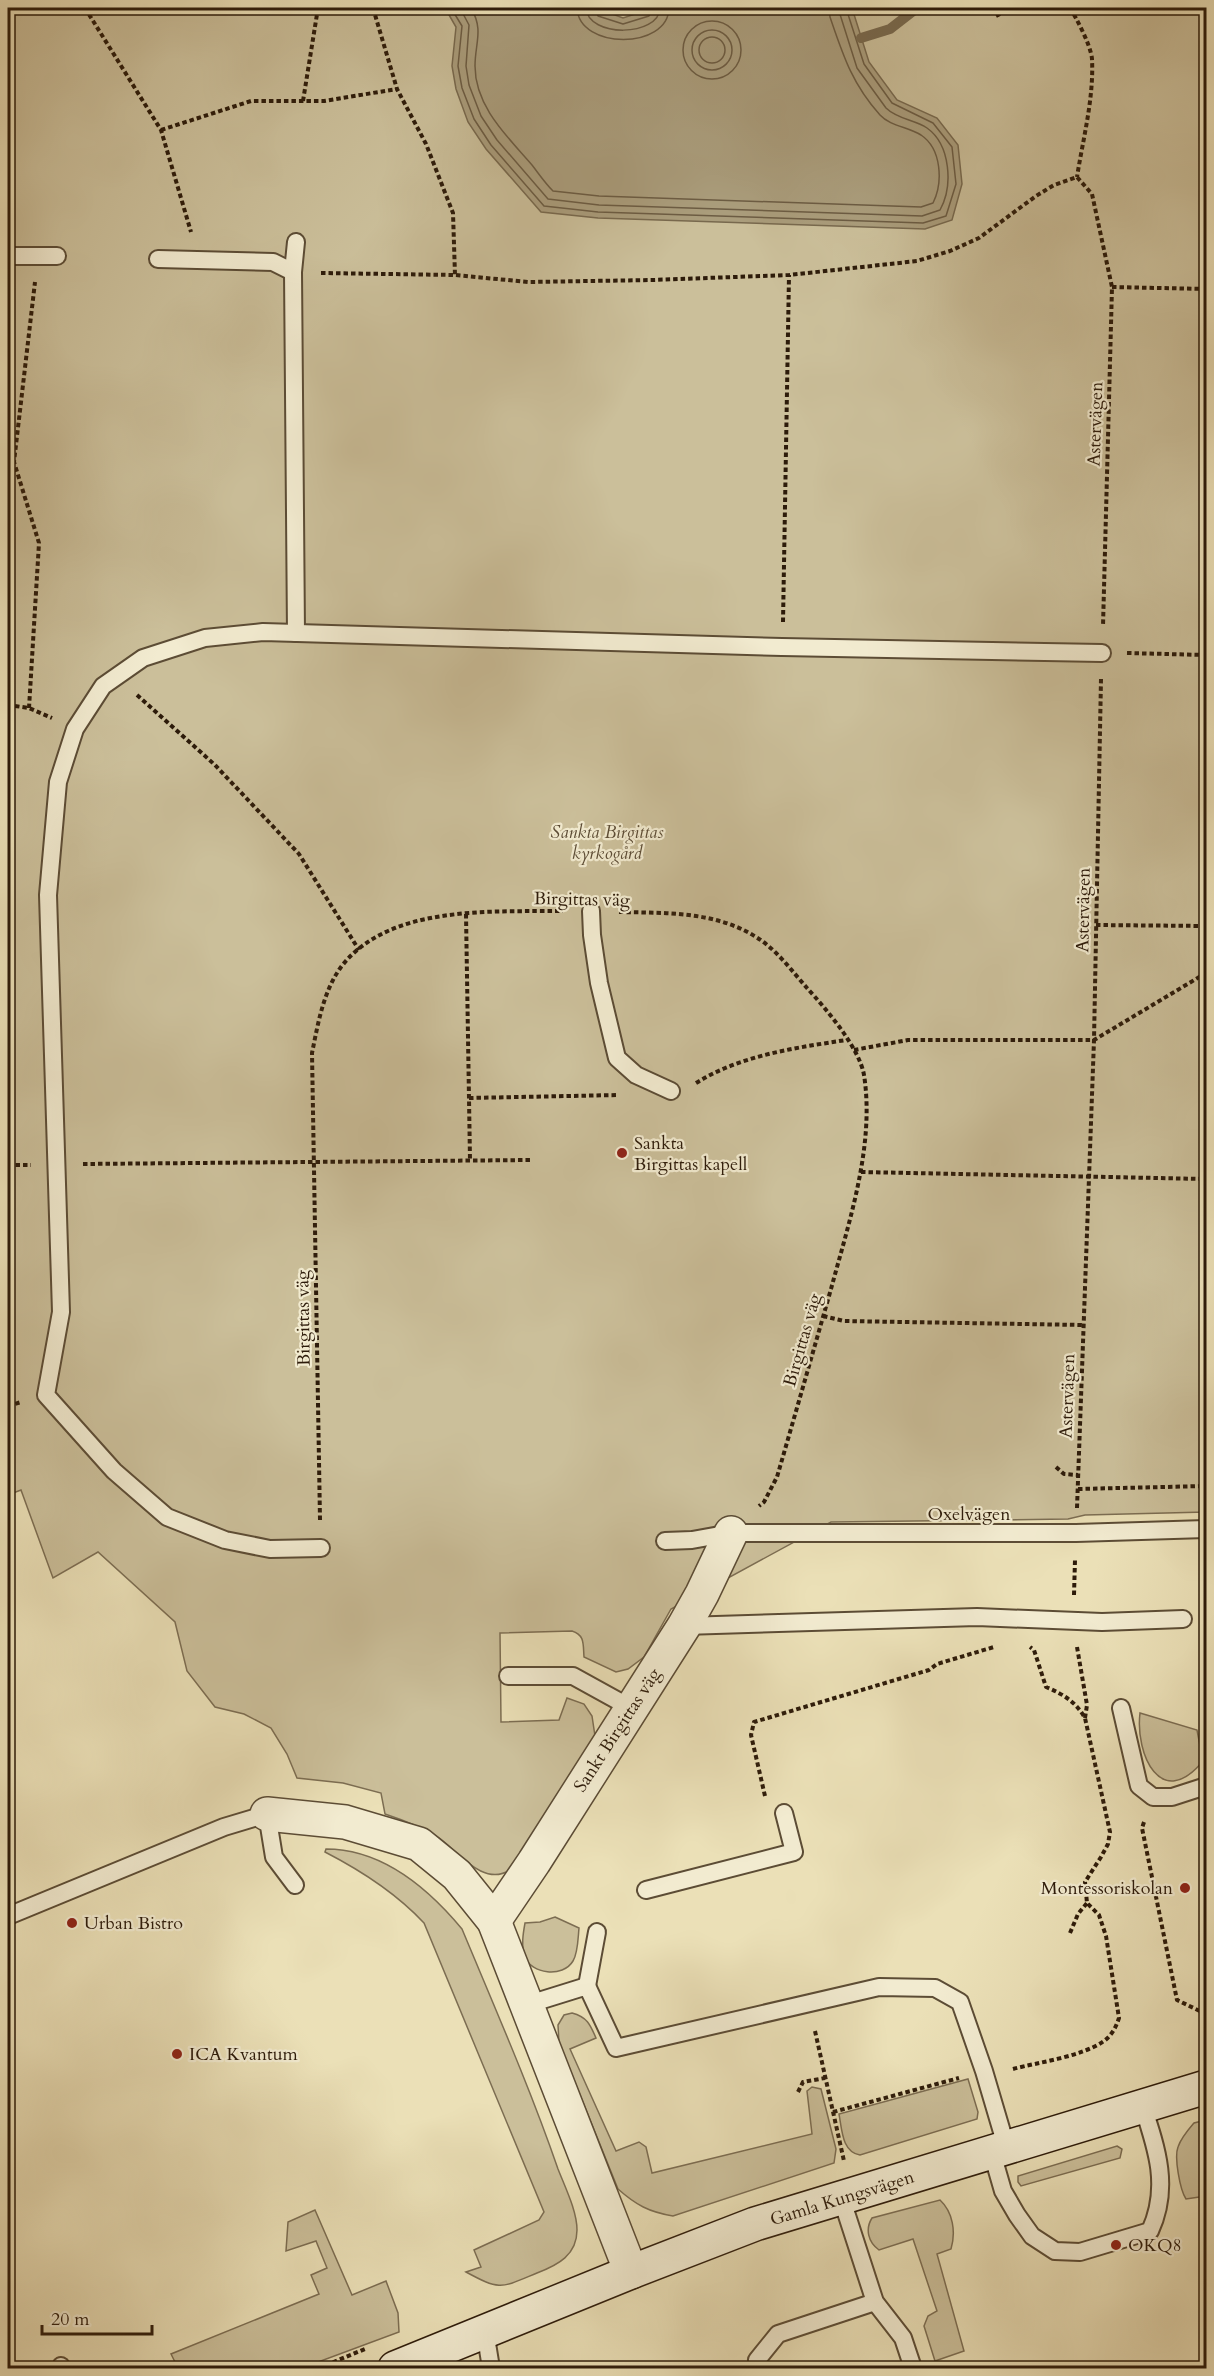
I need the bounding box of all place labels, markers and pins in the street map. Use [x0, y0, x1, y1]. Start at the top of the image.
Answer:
place label: Sankta Birgittas kapell [634, 1131, 748, 1177]
marker: Sankta Birgittas kapell [615, 1146, 629, 1160]
place label: Montessoriskolan [1041, 1876, 1174, 1901]
marker: Montessoriskolan [1178, 1881, 1192, 1895]
place label: Urban Bistro [84, 1911, 183, 1936]
marker: Urban Bistro [65, 1916, 79, 1930]
place label: ICA Kvantum [189, 2042, 299, 2067]
marker: ICA Kvantum [170, 2047, 184, 2061]
place label: OKQ8 [1128, 2233, 1182, 2258]
marker: OKQ8 [1109, 2238, 1123, 2252]

